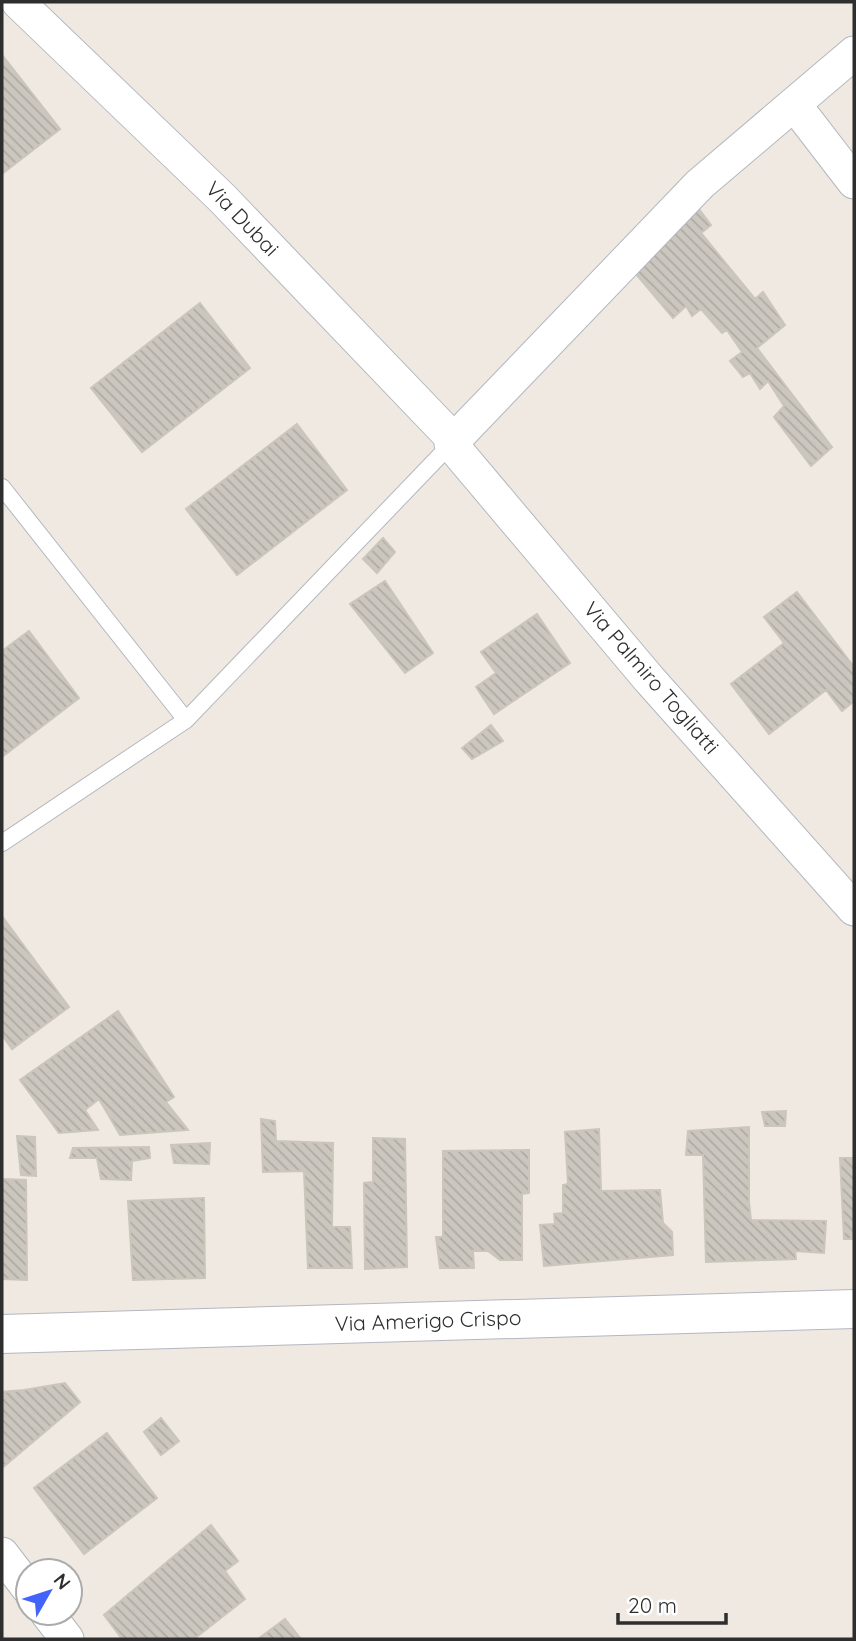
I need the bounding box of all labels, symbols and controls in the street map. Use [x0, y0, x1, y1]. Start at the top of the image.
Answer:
street label: Via Dubai [201, 175, 285, 261]
street label: Via Palmiro Togliatti [579, 596, 725, 759]
street label: Via Amerigo Crispo [334, 1304, 522, 1336]
north arrow [14, 1557, 84, 1627]
text: N [48, 1568, 76, 1594]
scale bar [618, 1582, 726, 1626]
text: 20 m [628, 1592, 677, 1618]

